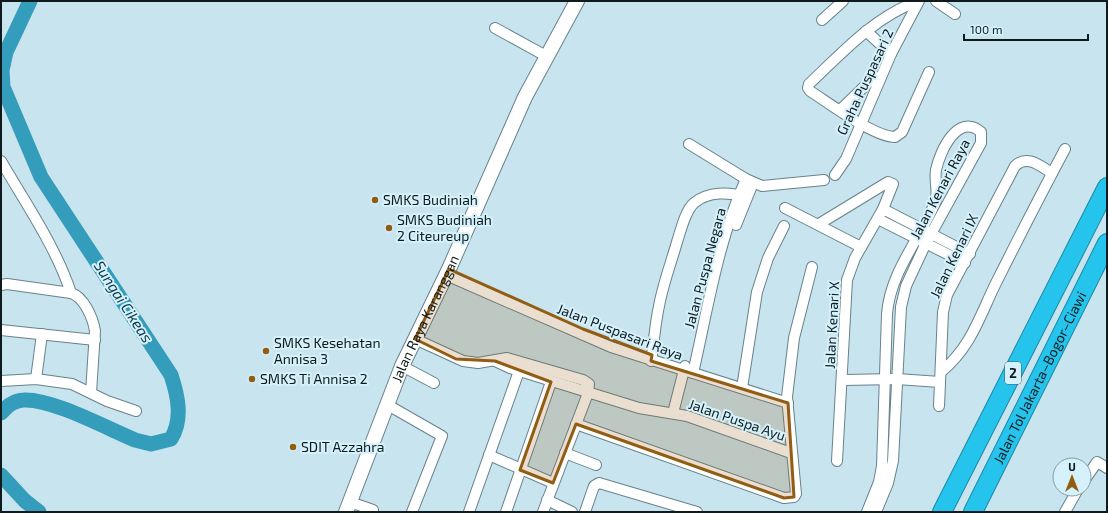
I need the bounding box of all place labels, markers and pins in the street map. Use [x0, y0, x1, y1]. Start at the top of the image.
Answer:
place label: SMKS Budiniah [383, 191, 478, 208]
marker: SMKS Budiniah [370, 195, 380, 205]
place label: SMKS Budiniah 2 Citeureup [397, 211, 492, 244]
marker: SMKS Budiniah 2 Citeureup [384, 223, 394, 233]
place label: SMKS Kesehatan Annisa 3 [274, 334, 381, 367]
marker: SMKS Kesehatan Annisa 3 [261, 346, 271, 356]
place label: SMKS Ti Annisa 2 [260, 370, 368, 387]
marker: SMKS Ti Annisa 2 [247, 374, 257, 384]
place label: SDIT Azzahra [301, 438, 385, 455]
marker: SDIT Azzahra [288, 442, 298, 452]

